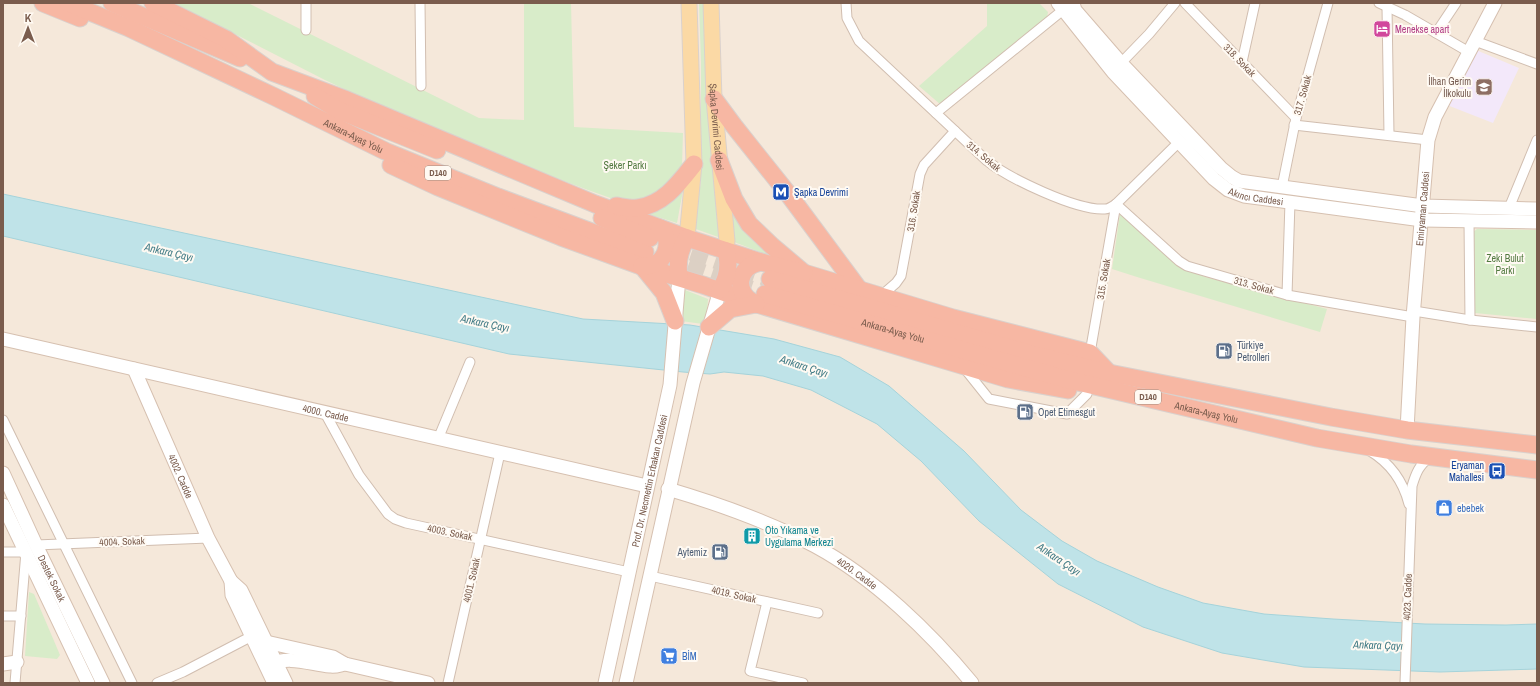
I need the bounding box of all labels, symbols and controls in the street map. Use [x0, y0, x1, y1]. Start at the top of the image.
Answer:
north arrow [8, 8, 48, 48]
text: K [25, 11, 32, 25]
hotel icon: Menekse apart [1372, 19, 1392, 39]
place label: Menekse apart [1395, 23, 1450, 36]
street label: 318. Sokak [1221, 41, 1259, 80]
street label: 317. Sokak [1291, 73, 1315, 117]
place label: İlhan Gerim İlkokulu [1428, 75, 1471, 100]
school or university icon: İlhan Gerim İlkokulu [1474, 77, 1494, 97]
street label: Şapka Devrimi Caddesi [707, 83, 726, 171]
street label: Ankara-Ayaş Yolu [321, 115, 385, 156]
street label: 314. Sokak [964, 138, 1004, 175]
park label: Şeker Parkı [604, 159, 646, 172]
road number: D140 [425, 166, 451, 180]
street label: Emiryaman Caddesi [1413, 171, 1432, 246]
metro station icon: Şapka Devrimi [771, 182, 791, 202]
street label: Akıncı Caddesi [1226, 184, 1284, 208]
place label: Şapka Devrimi [794, 186, 848, 199]
street label: 316. Sokak [904, 189, 923, 232]
water label: Ankara Çayı [142, 239, 195, 265]
park label: Zeki Bulut Parkı [1487, 252, 1524, 277]
street label: 315. Sokak [1094, 257, 1114, 300]
street label: 313. Sokak [1232, 274, 1276, 298]
water label: Ankara Çayı [458, 311, 511, 335]
street label: Ankara-Ayaş Yolu [859, 315, 926, 346]
place label: Türkiye Petrolleri [1237, 339, 1270, 364]
fuel station icon: Türkiye Petrolleri [1214, 341, 1234, 361]
water label: Ankara Çayı [777, 351, 830, 380]
road number: D140 [1135, 390, 1161, 404]
street label: Ankara-Ayaş Yolu [1172, 399, 1239, 426]
street label: 4000. Cadde [301, 402, 350, 425]
fuel station icon: Opet Etimesgut [1015, 402, 1035, 422]
place label: Opet Etimesgut [1038, 406, 1096, 419]
street label: Prof. Dr. Necmettin Erbakan Caddesi [629, 413, 670, 548]
street label: 4002. Cadde [165, 452, 196, 501]
place label: Eryaman Mahallesi [1449, 459, 1484, 484]
bus stop icon: Eryaman Mahallesi [1487, 461, 1507, 481]
shop icon: ebebek [1434, 498, 1454, 518]
place label: ebebek [1457, 502, 1485, 515]
street label: 4003. Sokak [426, 521, 474, 544]
place label: Oto Yıkama ve Uygulama Merkezi [765, 524, 833, 549]
building icon: Oto Yıkama ve Uygulama Merkezi [742, 526, 762, 546]
street label: 4004. Sokak [99, 534, 146, 549]
water label: Ankara Çayı [1034, 539, 1084, 579]
fuel station icon: Aytemiz [710, 542, 730, 562]
place label: Aytemiz [677, 546, 707, 559]
street label: Destek Sokak [35, 553, 69, 605]
street label: 4020. Cadde [834, 555, 880, 593]
street label: 4001. Sokak [460, 556, 483, 604]
street label: 4023. Cadde [1400, 573, 1415, 621]
street label: 4019. Sokak [710, 583, 758, 606]
water label: Ankara Çayı [1352, 637, 1404, 653]
supermarket icon: BİM [659, 646, 679, 666]
place label: BİM [682, 650, 697, 663]

